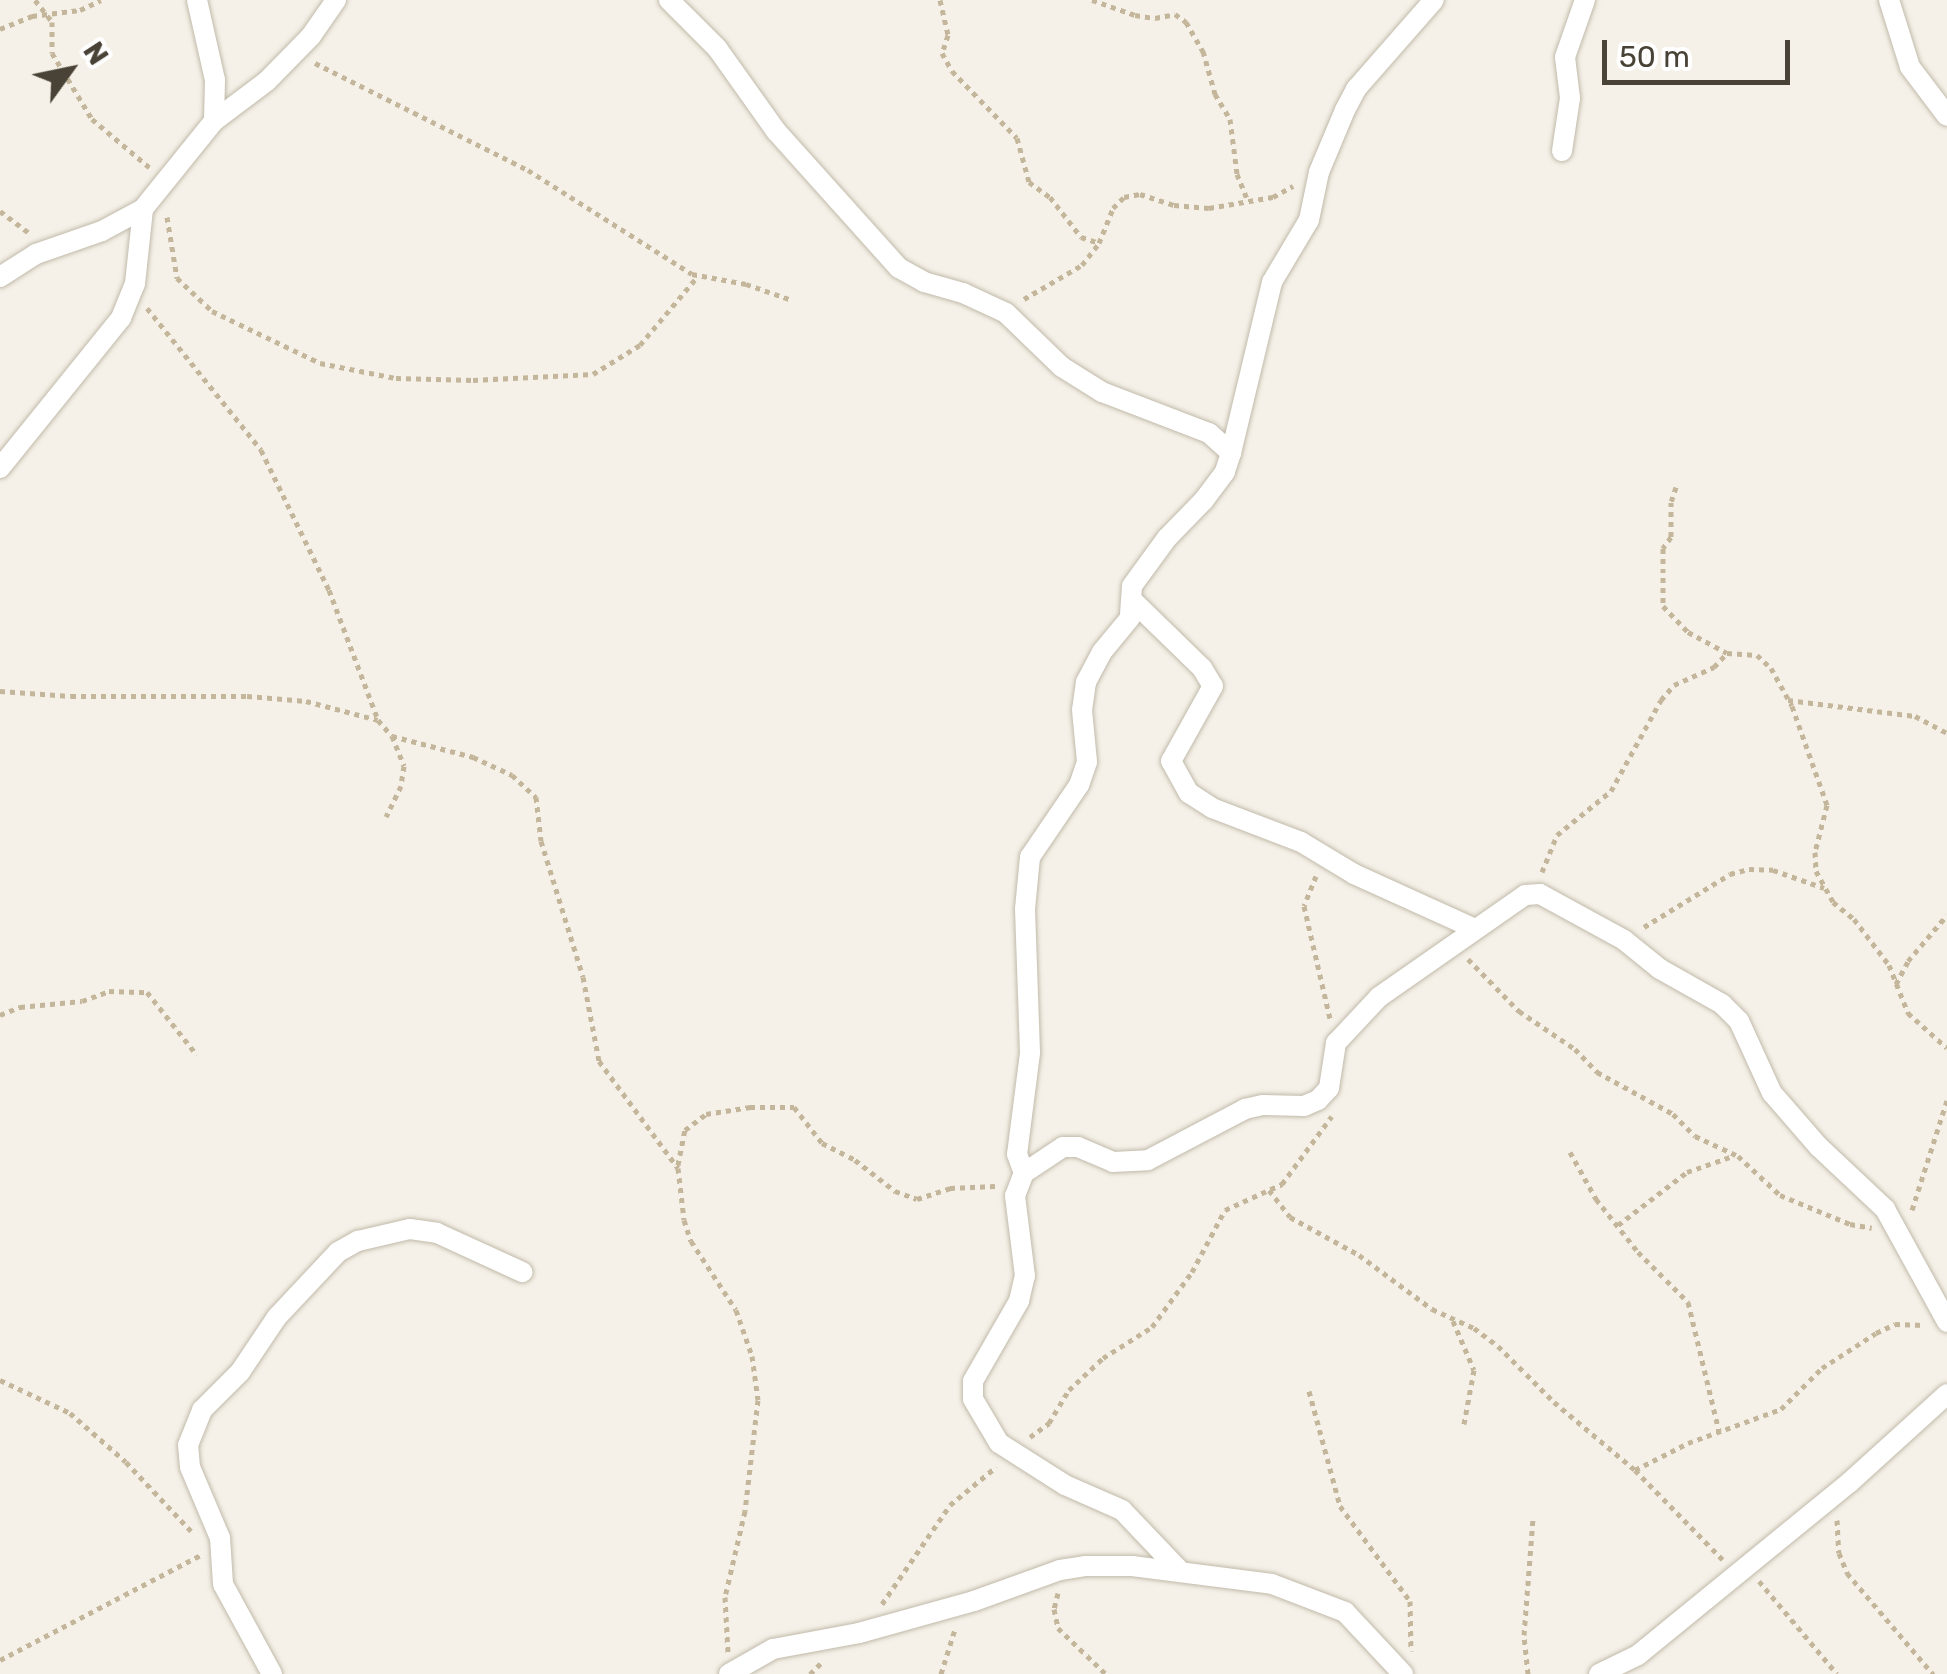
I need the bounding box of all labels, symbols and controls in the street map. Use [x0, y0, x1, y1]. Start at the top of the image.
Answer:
north arrow [20, 20, 120, 120]
scale bar [1607, 20, 1794, 82]
text: N [76, 36, 115, 71]
text: 50 m [1619, 39, 1690, 75]

